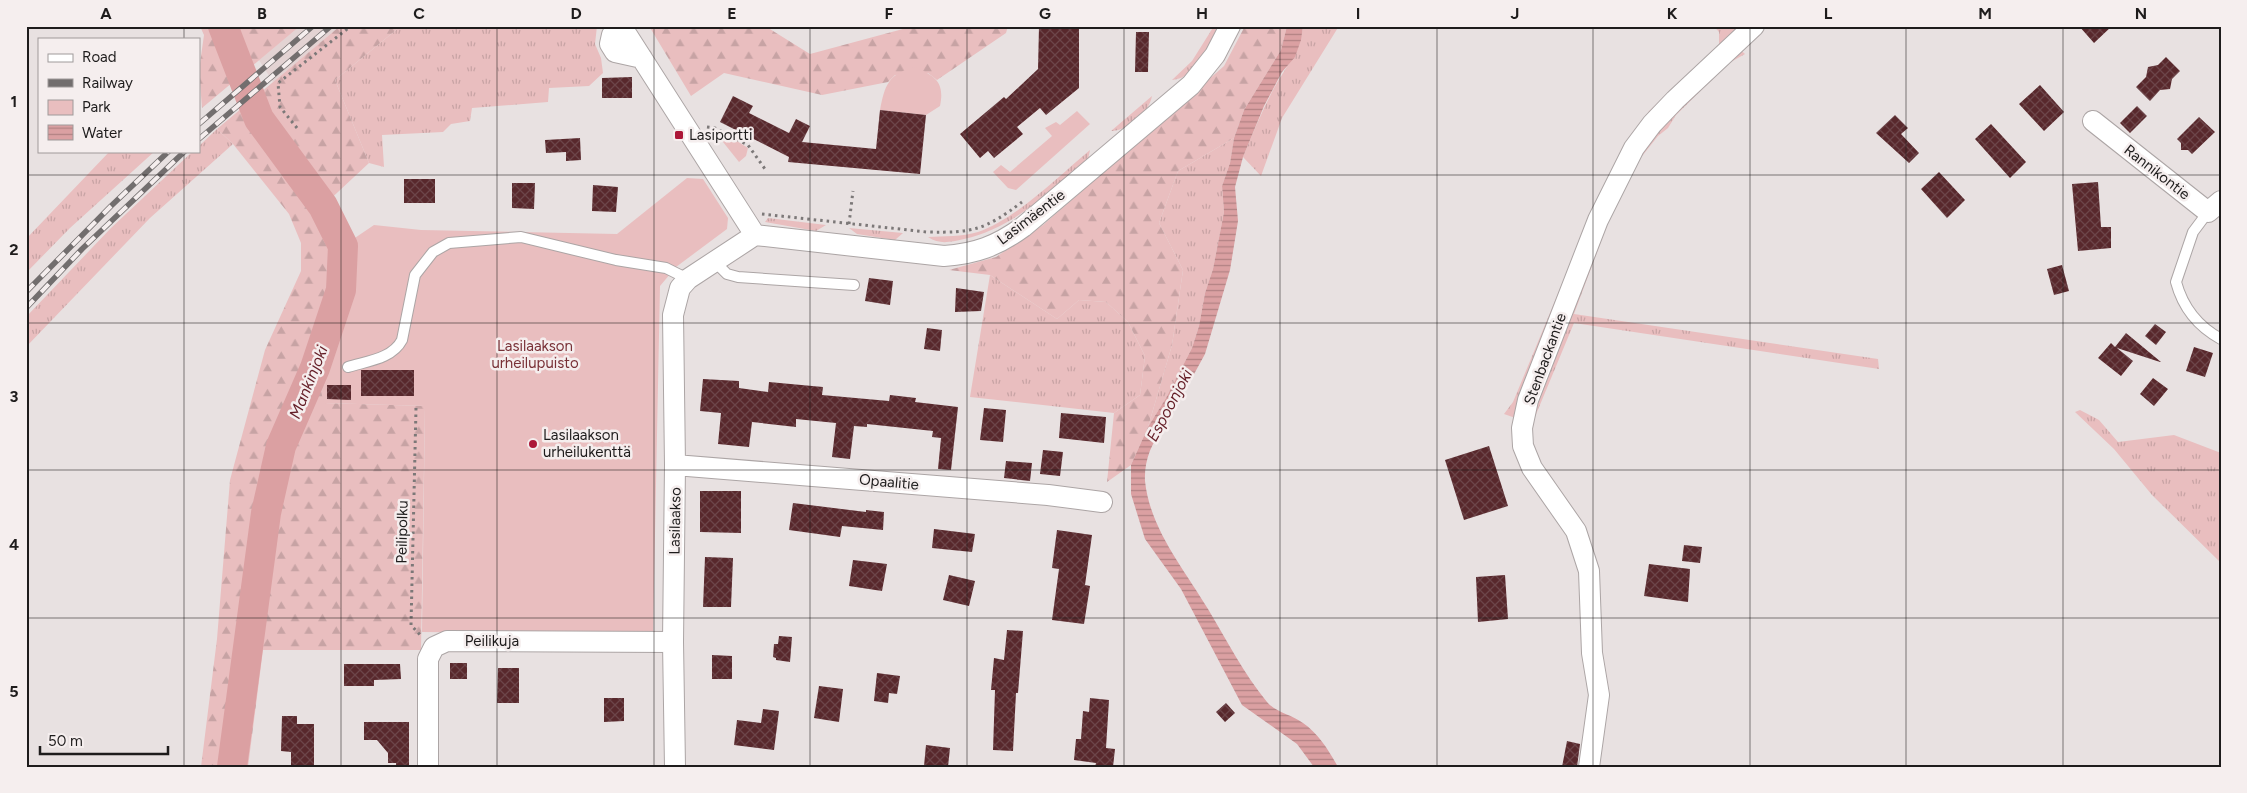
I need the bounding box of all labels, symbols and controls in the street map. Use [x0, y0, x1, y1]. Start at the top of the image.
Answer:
text: A [100, 4, 112, 23]
text: B [257, 4, 267, 23]
text: C [413, 4, 425, 23]
text: D [570, 4, 582, 23]
text: E [727, 4, 737, 23]
text: F [885, 4, 894, 23]
text: G [1039, 4, 1051, 23]
text: H [1196, 4, 1208, 23]
text: I [1356, 4, 1360, 23]
text: J [1511, 4, 1519, 23]
text: K [1667, 4, 1678, 23]
text: L [1824, 4, 1833, 23]
text: M [1978, 4, 1992, 23]
text: N [2135, 4, 2147, 23]
legend [38, 38, 200, 152]
text: Road [82, 48, 117, 66]
text: Railway [82, 74, 133, 92]
text: 1 [11, 92, 17, 111]
text: Park [82, 98, 111, 116]
text: Water [82, 124, 122, 142]
place label: Lasiportti [689, 126, 752, 144]
marker: Lasiportti [673, 129, 685, 141]
street label: Rannikontie [2120, 141, 2194, 203]
street label: Lasimäentie [994, 186, 1068, 248]
text: 2 [9, 240, 19, 259]
street label: Stenbackantie [1520, 311, 1570, 407]
park label: Lasilaakson urheilupuisto [491, 337, 579, 372]
water label: Mankinjoki [285, 343, 332, 422]
water label: Espoonjoki [1143, 366, 1196, 445]
text: 3 [10, 387, 19, 406]
place label: Lasilaakson urheilukenttä [543, 426, 631, 461]
marker: Lasilaakson urheilukenttä [527, 438, 539, 450]
street label: Opaalitie [858, 470, 920, 494]
street label: Lasilaakso [665, 487, 685, 555]
street label: Peilipolku [392, 500, 412, 564]
text: 4 [9, 535, 19, 554]
street label: Peilikuja [465, 632, 519, 650]
text: 5 [9, 682, 19, 701]
scale bar [40, 723, 168, 755]
text: 50 m [48, 732, 83, 750]

